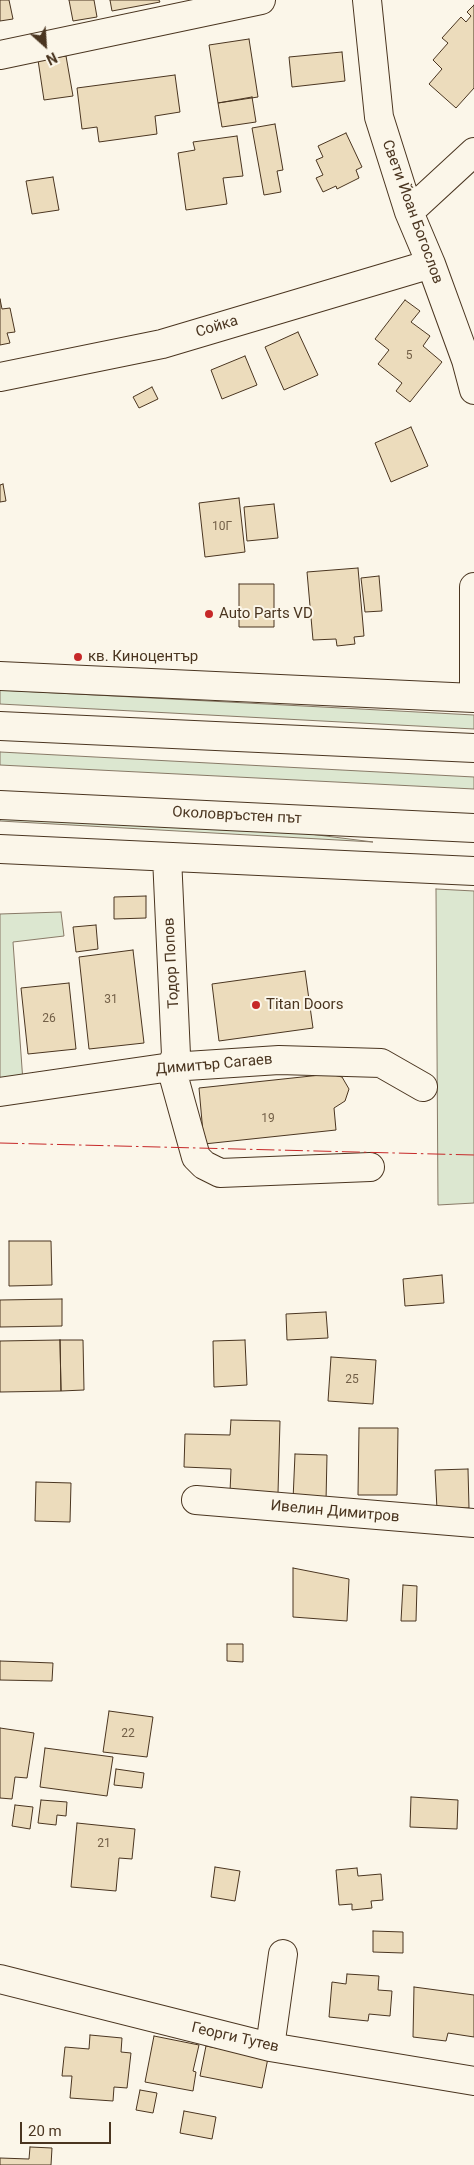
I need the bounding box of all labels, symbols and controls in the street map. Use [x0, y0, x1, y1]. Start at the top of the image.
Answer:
north arrow [20, 20, 70, 70]
text: N [44, 49, 60, 68]
street label: Свети Йоан Богослов [378, 138, 446, 286]
street label: Сойка [194, 312, 240, 342]
house number: 5 [406, 349, 412, 363]
house number: 10Г [212, 520, 232, 534]
place label: Auto Parts VD [219, 605, 313, 623]
marker: Auto Parts VD [203, 608, 215, 620]
place label: кв. Киноцентър [88, 648, 198, 666]
marker: кв. Киноцентър [72, 651, 84, 663]
street label: Околовръстен път [172, 804, 302, 828]
street label: Тодор Попов [161, 917, 183, 1009]
house number: 31 [104, 993, 118, 1007]
place label: Titan Doors [266, 996, 343, 1014]
marker: Titan Doors [250, 999, 262, 1011]
house number: 26 [42, 1012, 56, 1026]
street label: Димитър Сагаев [155, 1051, 273, 1079]
house number: 19 [261, 1112, 275, 1126]
house number: 25 [345, 1373, 359, 1387]
street label: Ивелин Димитров [270, 1497, 400, 1527]
house number: 22 [121, 1727, 135, 1741]
house number: 21 [97, 1837, 111, 1851]
street label: Георги Тутев [189, 2019, 281, 2057]
scale bar [22, 2112, 114, 2144]
text: 20 m [28, 2122, 62, 2140]

